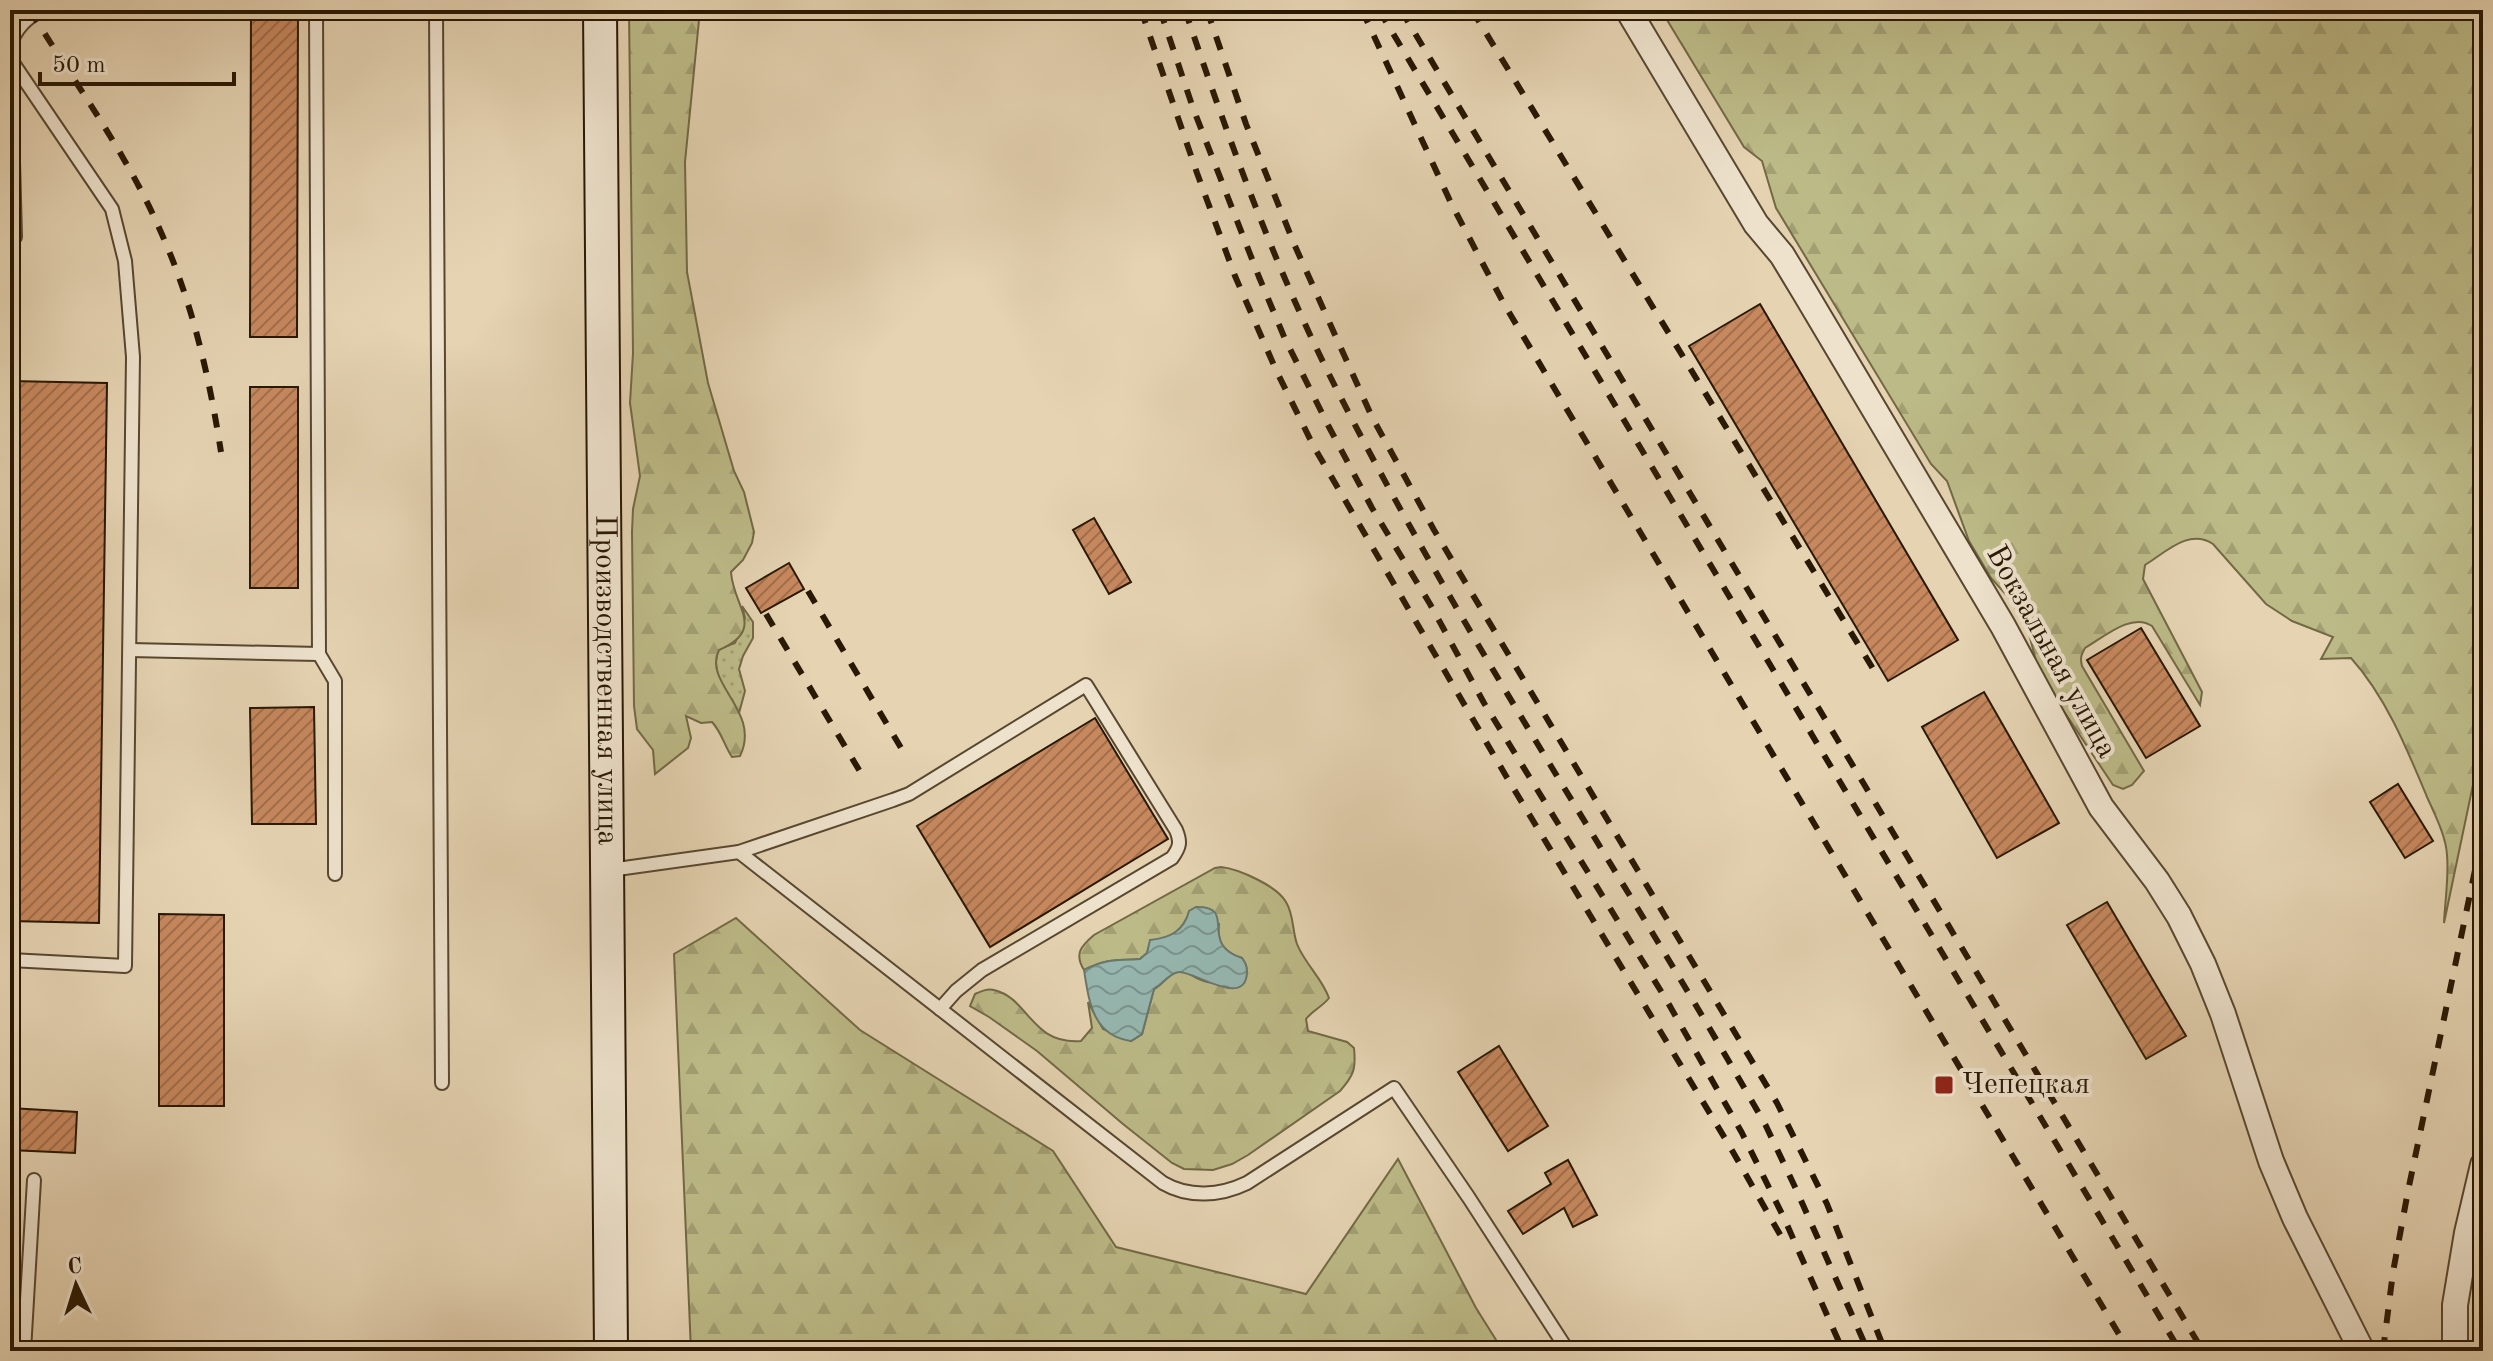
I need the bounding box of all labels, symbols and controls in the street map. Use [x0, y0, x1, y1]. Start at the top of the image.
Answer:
scale bar [40, 36, 234, 86]
text: 50 m [52, 54, 106, 78]
street label: Производственная улица [589, 515, 622, 845]
street label: Вокзальная улица [1980, 541, 2122, 764]
place label: Чепецкая [1962, 1070, 2090, 1100]
marker: Чепецкая [1933, 1074, 1955, 1096]
north arrow [36, 1245, 116, 1325]
text: С [67, 1256, 83, 1279]

